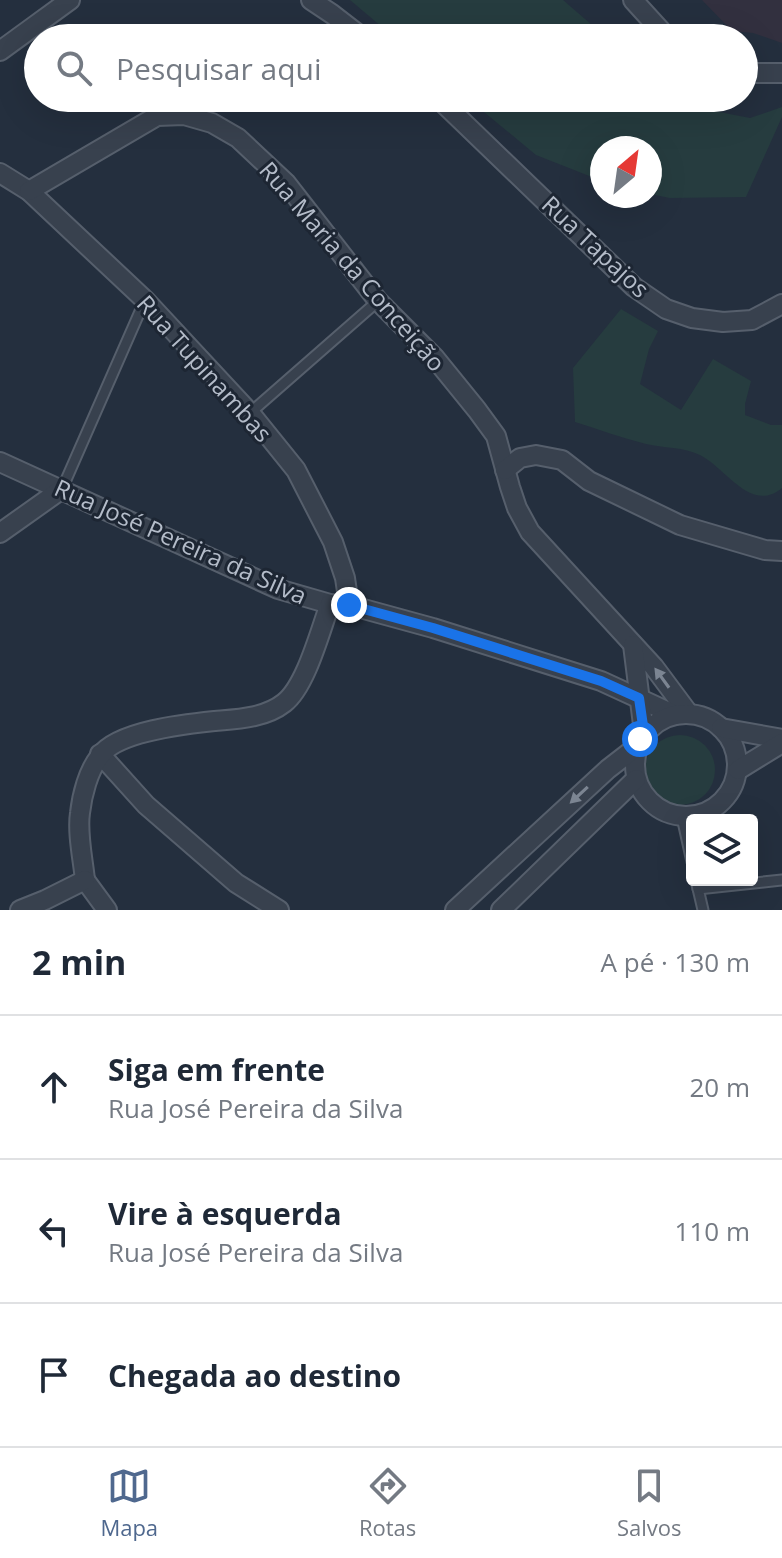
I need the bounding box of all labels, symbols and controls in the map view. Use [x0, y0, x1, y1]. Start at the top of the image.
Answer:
search box [24, 24, 758, 112]
icon: search [52, 46, 96, 90]
text: Pesquisar aqui [116, 48, 322, 89]
north arrow [590, 136, 662, 208]
street label: Rua Maria da Conceição [253, 154, 453, 378]
street label: Rua Tapajos [535, 188, 657, 304]
street label: Rua Tupinambas [130, 287, 280, 449]
street label: Rua José Pereira da Silva [50, 470, 312, 612]
route end [331, 587, 367, 623]
one-way arrow [655, 668, 671, 689]
route start [622, 721, 658, 757]
one-way arrow [570, 786, 589, 804]
map controls [686, 814, 758, 886]
button: layers [686, 814, 758, 886]
text: 2 min [32, 939, 126, 985]
text: A pé · 130 m [601, 944, 750, 980]
text: Siga em frente [108, 1049, 325, 1090]
icon: ahead [32, 1065, 76, 1109]
text: 20 m [689, 1069, 750, 1105]
text: Rua José Pereira da Silva [108, 1090, 403, 1126]
text: Vire à esquerda [108, 1193, 342, 1234]
icon: left [32, 1209, 76, 1253]
text: 110 m [675, 1213, 750, 1249]
text: Rua José Pereira da Silva [108, 1234, 403, 1270]
icon: arrive [32, 1353, 76, 1397]
text: Chegada ao destino [108, 1355, 401, 1396]
tab: Mapa [100, 1464, 158, 1542]
tab: Rotas [359, 1464, 416, 1542]
tab: Salvos [617, 1464, 682, 1542]

